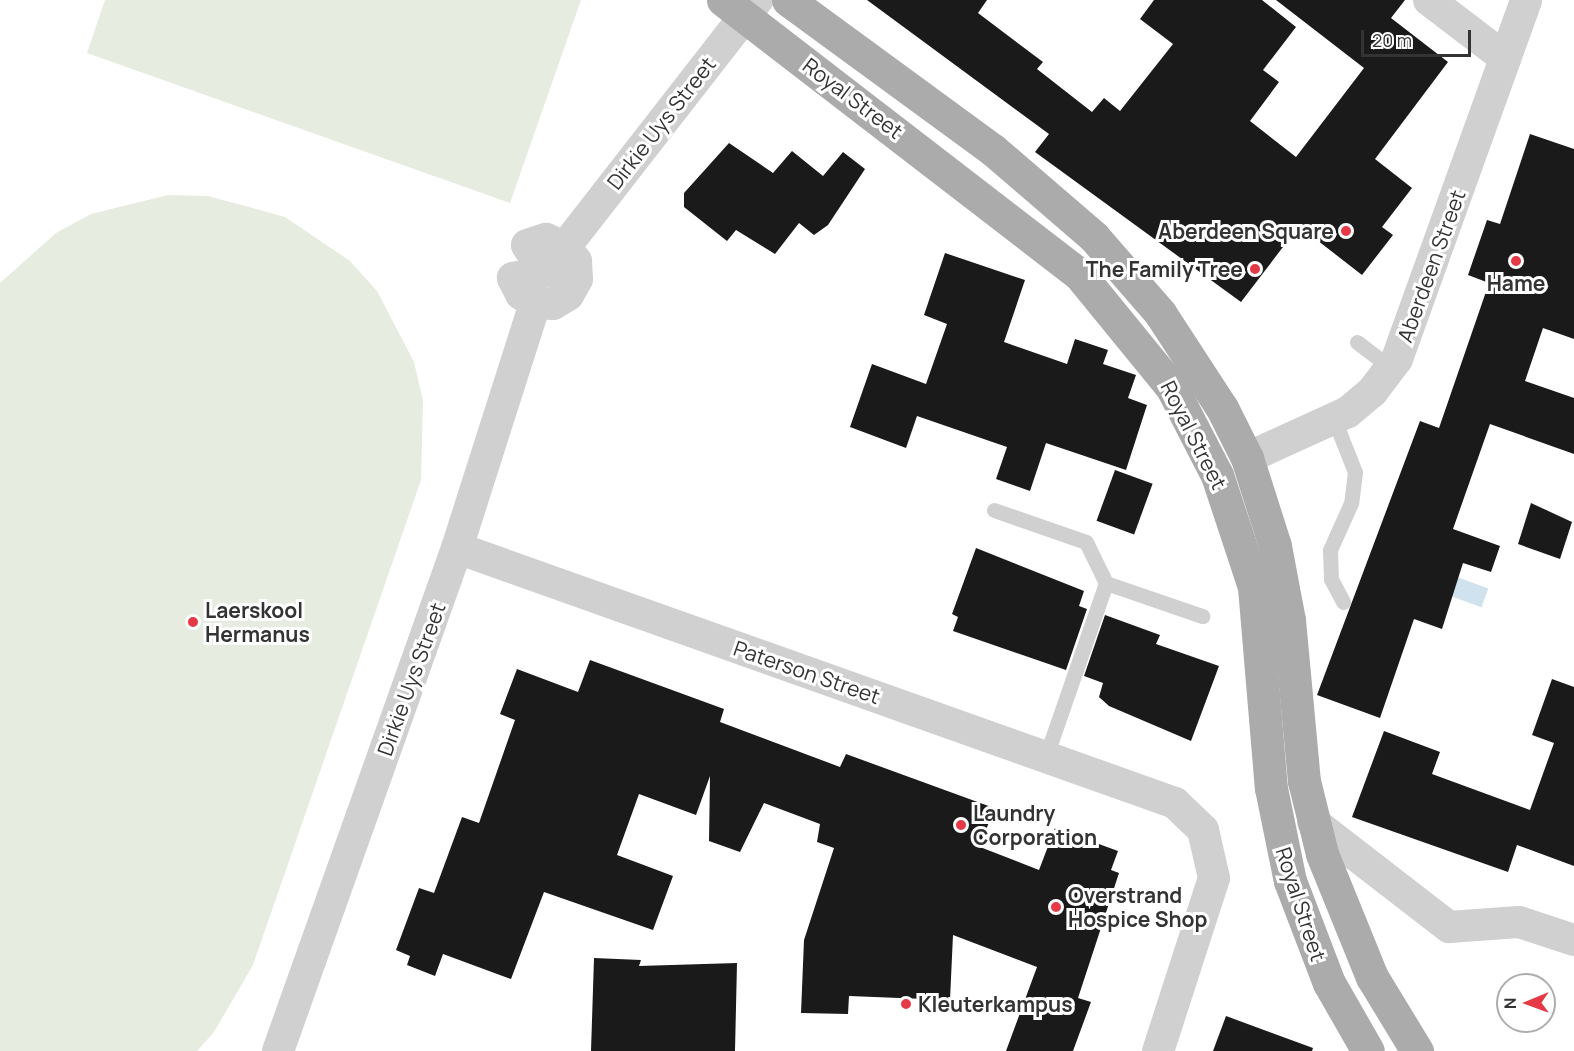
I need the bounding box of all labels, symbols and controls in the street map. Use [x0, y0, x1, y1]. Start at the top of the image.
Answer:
scale bar [1364, 18, 1474, 56]
text: 20 m [1372, 28, 1412, 52]
street label: Dirkie Uys Street [601, 52, 721, 194]
street label: Royal Street [798, 52, 908, 144]
street label: Aberdeen Street [1392, 186, 1470, 346]
place label: Aberdeen Square [1158, 218, 1334, 244]
marker: Aberdeen Square [1339, 224, 1353, 238]
marker: Hame [1509, 254, 1523, 268]
place label: The Family Tree [1086, 256, 1243, 282]
marker: The Family Tree [1248, 262, 1262, 276]
place label: Hame [1487, 270, 1545, 296]
street label: Royal Street [1156, 377, 1232, 493]
place label: Laerskool Hermanus [205, 597, 310, 647]
street label: Dirkie Uys Street [372, 599, 450, 759]
marker: Laerskool Hermanus [186, 615, 200, 629]
street label: Paterson Street [731, 635, 883, 709]
place label: Laundry Corporation [973, 800, 1097, 850]
marker: Laundry Corporation [954, 818, 968, 832]
street label: Royal Street [1271, 844, 1331, 964]
place label: Overstrand Hospice Shop [1068, 882, 1208, 932]
marker: Overstrand Hospice Shop [1049, 900, 1063, 914]
north arrow [1496, 973, 1556, 1033]
place label: Kleuterkampus [918, 991, 1073, 1017]
marker: Kleuterkampus [899, 997, 913, 1011]
text: N [1499, 997, 1521, 1009]

